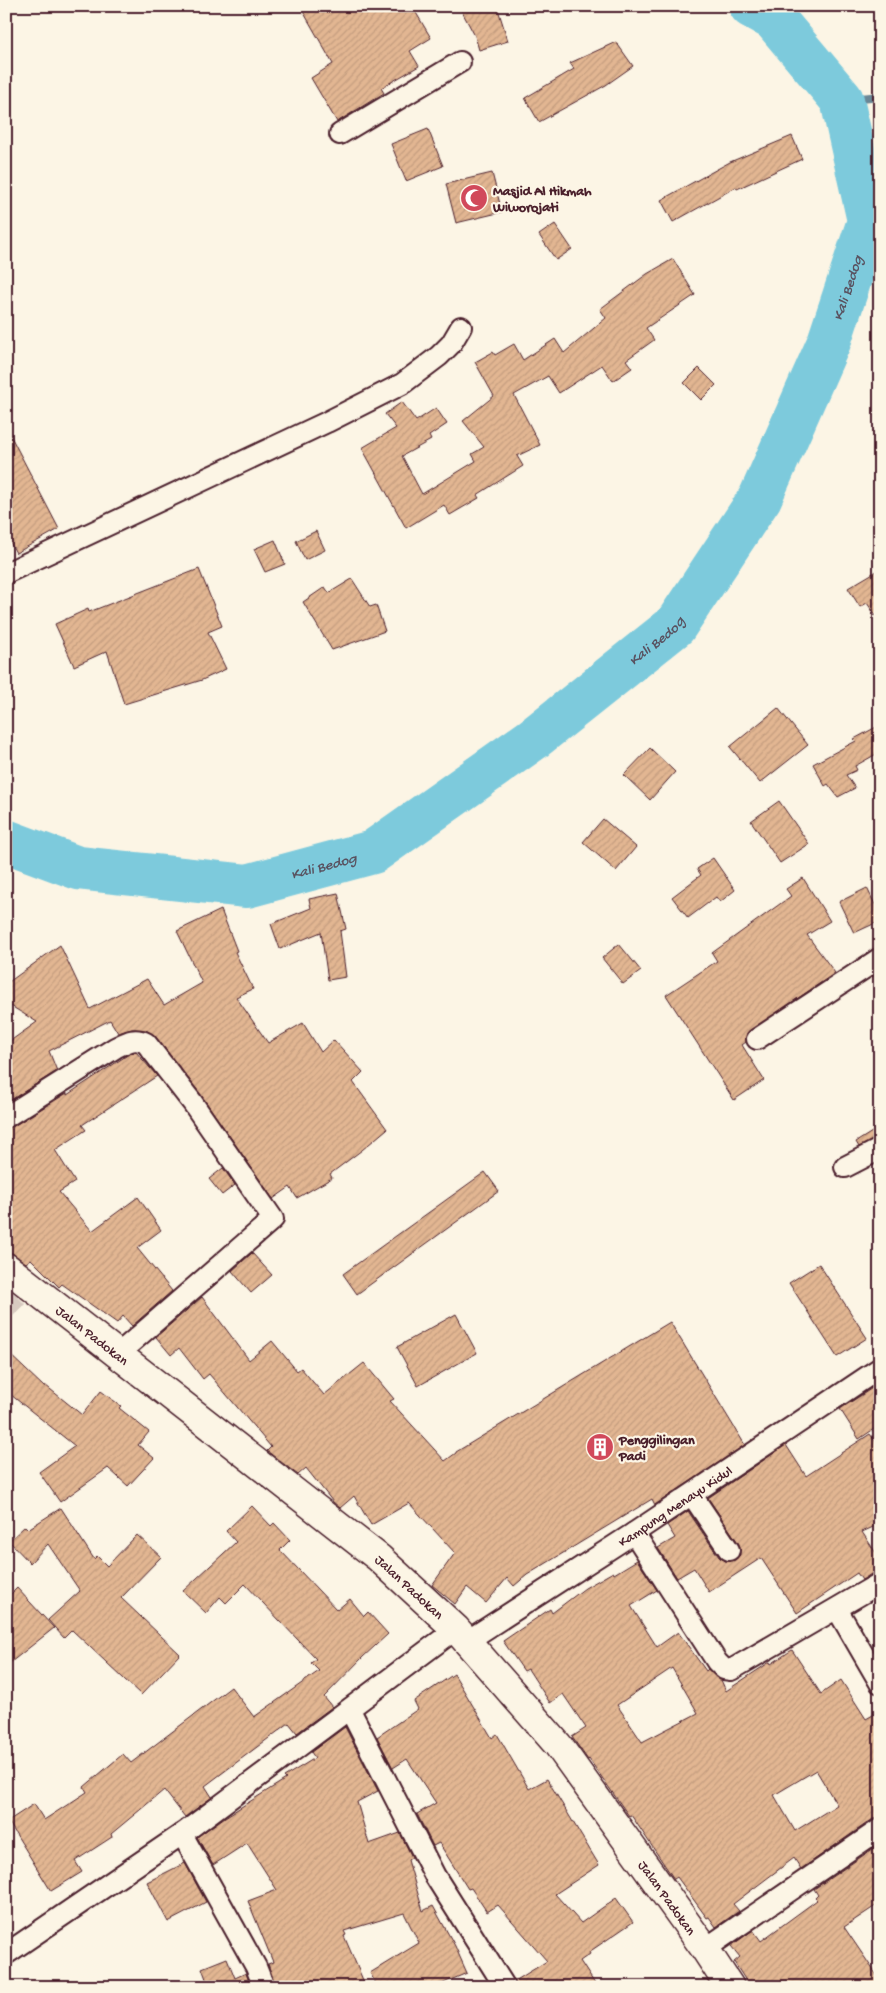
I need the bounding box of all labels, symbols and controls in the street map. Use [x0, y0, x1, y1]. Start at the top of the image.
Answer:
mosque icon: Masjid Al Hikmah Wiworojati [459, 183, 489, 213]
place label: Masjid Al Hikmah Wiworojati [492, 184, 592, 217]
water label: Kali Bedog [830, 252, 868, 323]
water label: Kali Bedog [626, 613, 690, 670]
water label: Kali Bedog [289, 849, 360, 885]
street label: Jalan Padokan [51, 1303, 131, 1371]
building icon: Penggilingan Padi [585, 1432, 615, 1462]
place label: Penggilingan Padi [618, 1433, 695, 1466]
street label: Kampung Menayu Kidul [616, 1463, 736, 1552]
street label: Jalan Padokan [370, 1552, 446, 1624]
street label: Jalan Padokan [633, 1858, 698, 1940]

